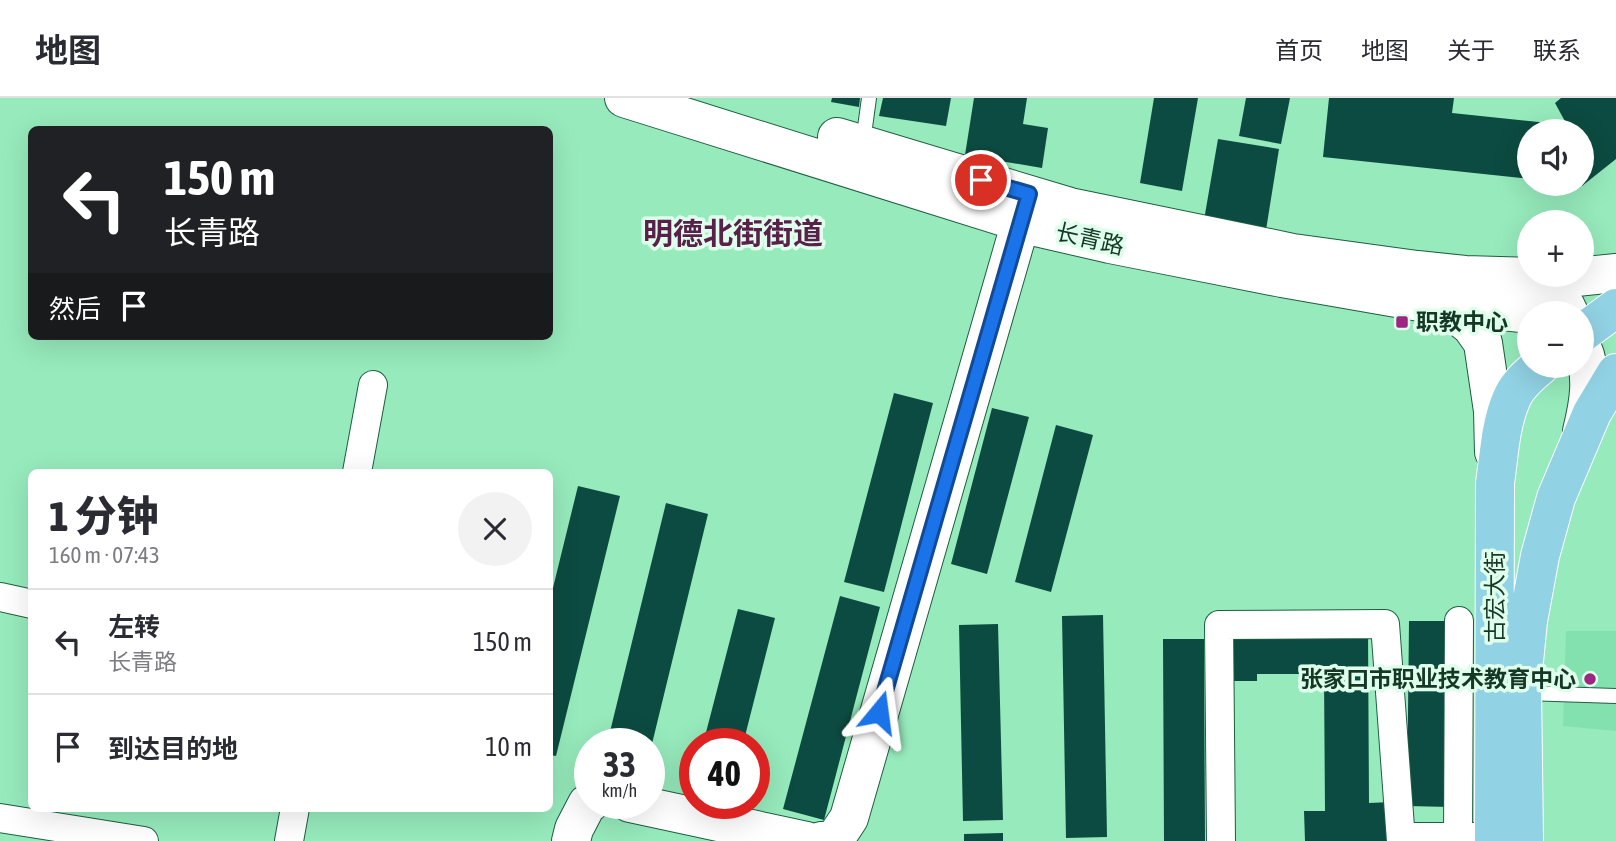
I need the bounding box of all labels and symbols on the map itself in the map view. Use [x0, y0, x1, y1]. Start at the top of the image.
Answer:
pin [951, 150, 1011, 210]
district label: 明德北街街道 [643, 216, 823, 250]
street label: 长青路 [1053, 219, 1127, 259]
place label: 职教中心 [1416, 309, 1508, 335]
marker: 职教中心 [1394, 314, 1410, 330]
street label: 古宏大街 [1482, 551, 1508, 643]
place label: 张家口市职业技术教育中心 [1300, 666, 1576, 692]
marker: 张家口市职业技术教育中心 [1582, 671, 1598, 687]
position arrow [842, 675, 916, 749]
speed limit sign: 40 [679, 728, 770, 819]

